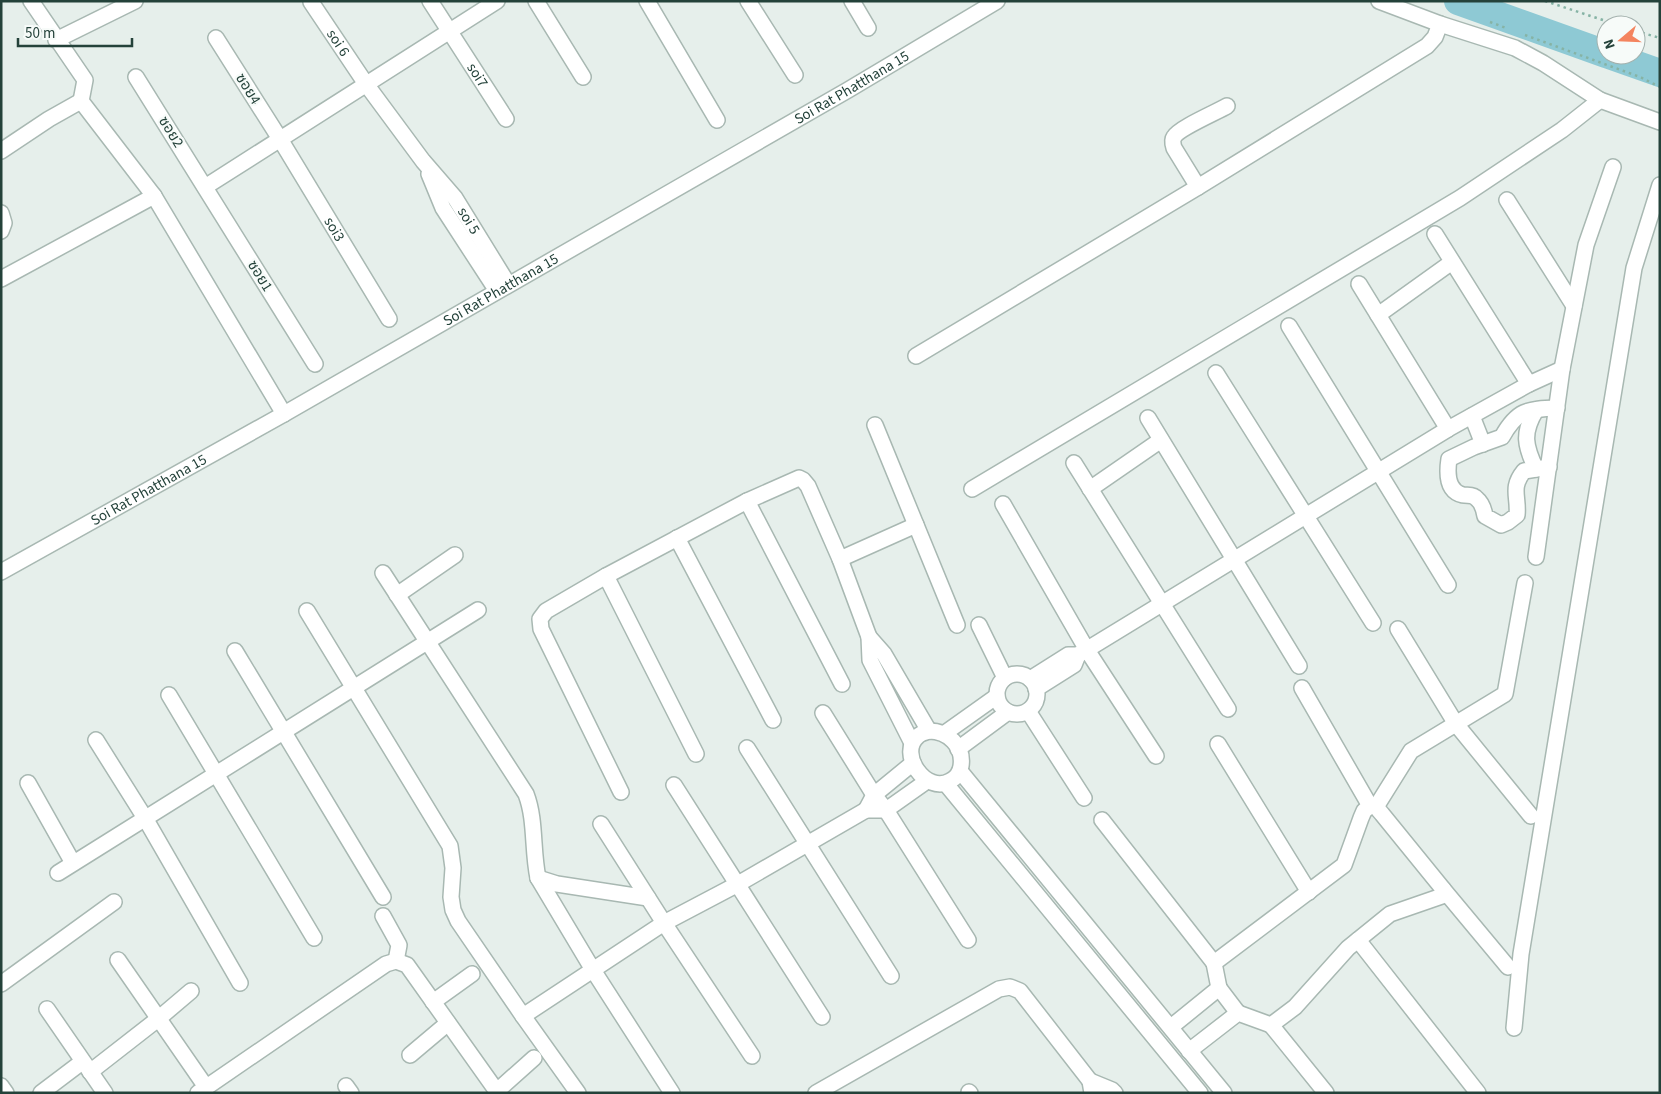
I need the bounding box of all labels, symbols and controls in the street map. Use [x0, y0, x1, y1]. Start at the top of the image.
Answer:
scale bar [18, 15, 131, 47]
north arrow [1596, 15, 1646, 65]
text: 50 m [25, 23, 55, 44]
street label: soi 6 [322, 25, 355, 60]
text: N [1599, 36, 1621, 52]
street label: Soi Rat Phatthana 15 [790, 45, 913, 129]
street label: soi7 [462, 59, 493, 91]
street label: ซอย4 [230, 69, 266, 109]
street label: ซอย2 [153, 112, 189, 152]
street label: soi 5 [452, 203, 485, 238]
street label: soi3 [319, 213, 350, 246]
street label: Soi Rat Phatthana 15 [439, 248, 562, 331]
street label: ซอย1 [242, 256, 278, 296]
street label: Soi Rat Phatthana 15 [87, 449, 211, 531]

